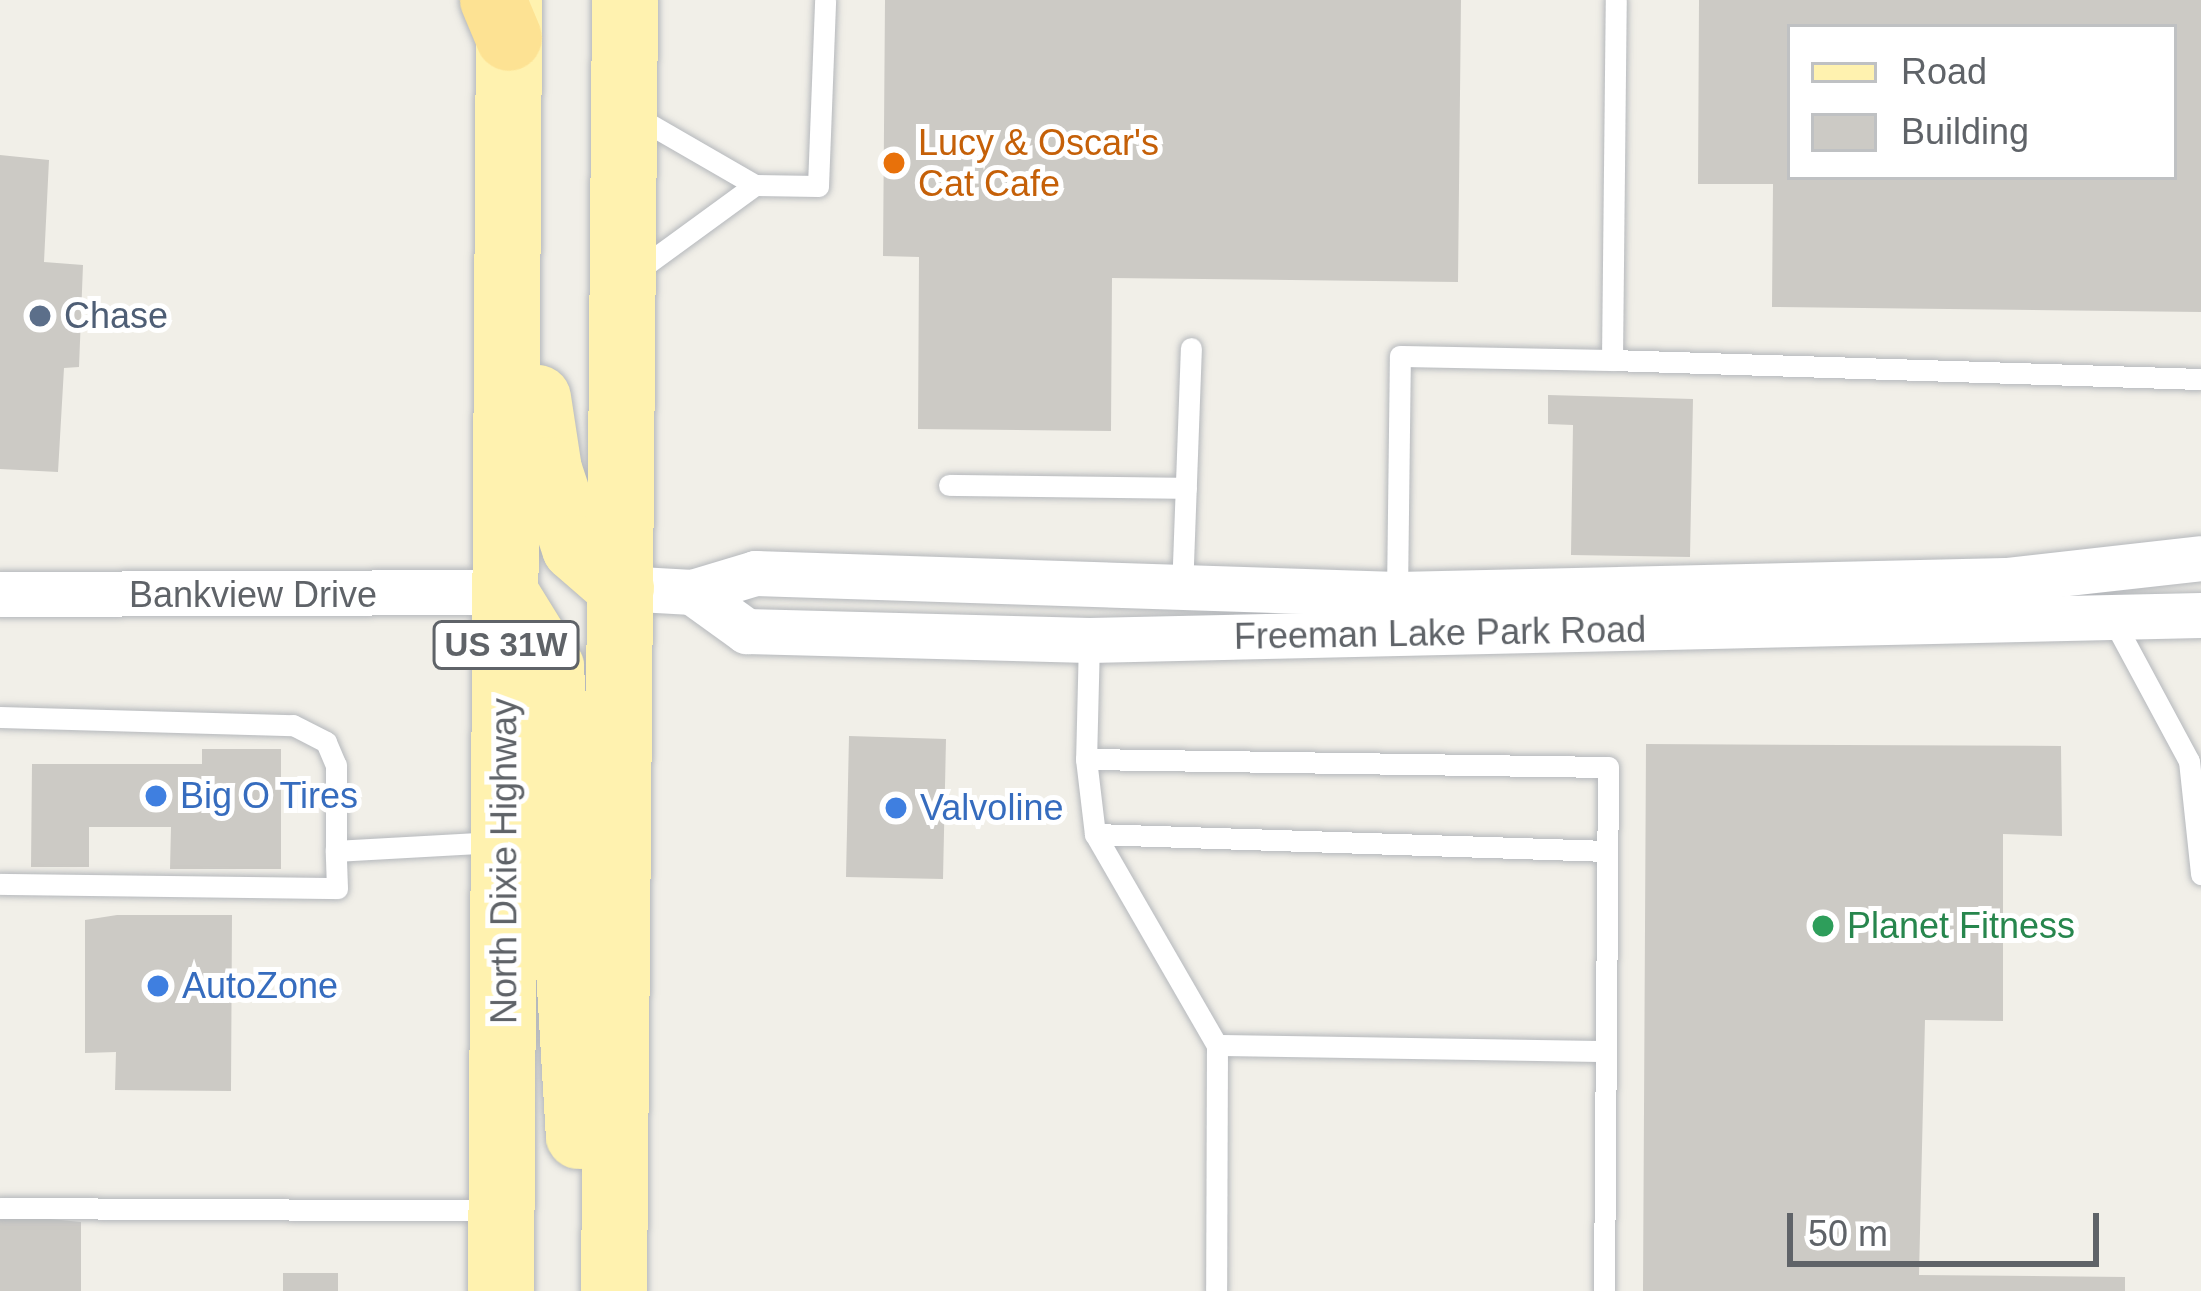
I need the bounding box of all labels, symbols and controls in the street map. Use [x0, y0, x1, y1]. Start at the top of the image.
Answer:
legend [1787, 24, 2177, 180]
text: Road [1901, 51, 1987, 92]
text: Building [1901, 111, 2029, 152]
place label: Lucy & Oscar's Cat Cafe [918, 120, 1159, 205]
marker: Lucy & Oscar's Cat Cafe [881, 150, 907, 176]
place label: Chase [64, 294, 168, 338]
marker: Chase [27, 303, 53, 329]
street label: Bankview Drive [129, 573, 377, 617]
street label: Freeman Lake Park Road [1234, 608, 1646, 658]
road number: US 31W [431, 618, 581, 672]
street label: North Dixie Highway [482, 698, 526, 1024]
place label: Big O Tires [180, 774, 359, 818]
marker: Big O Tires [143, 783, 169, 809]
place label: Valvoline [920, 786, 1063, 830]
marker: Valvoline [883, 795, 909, 821]
place label: Planet Fitness [1847, 904, 2075, 948]
marker: Planet Fitness [1810, 913, 1836, 939]
place label: AutoZone [182, 964, 338, 1008]
marker: AutoZone [145, 973, 171, 999]
scale bar [1793, 1189, 2105, 1263]
text: 50 m [1808, 1213, 1888, 1254]

